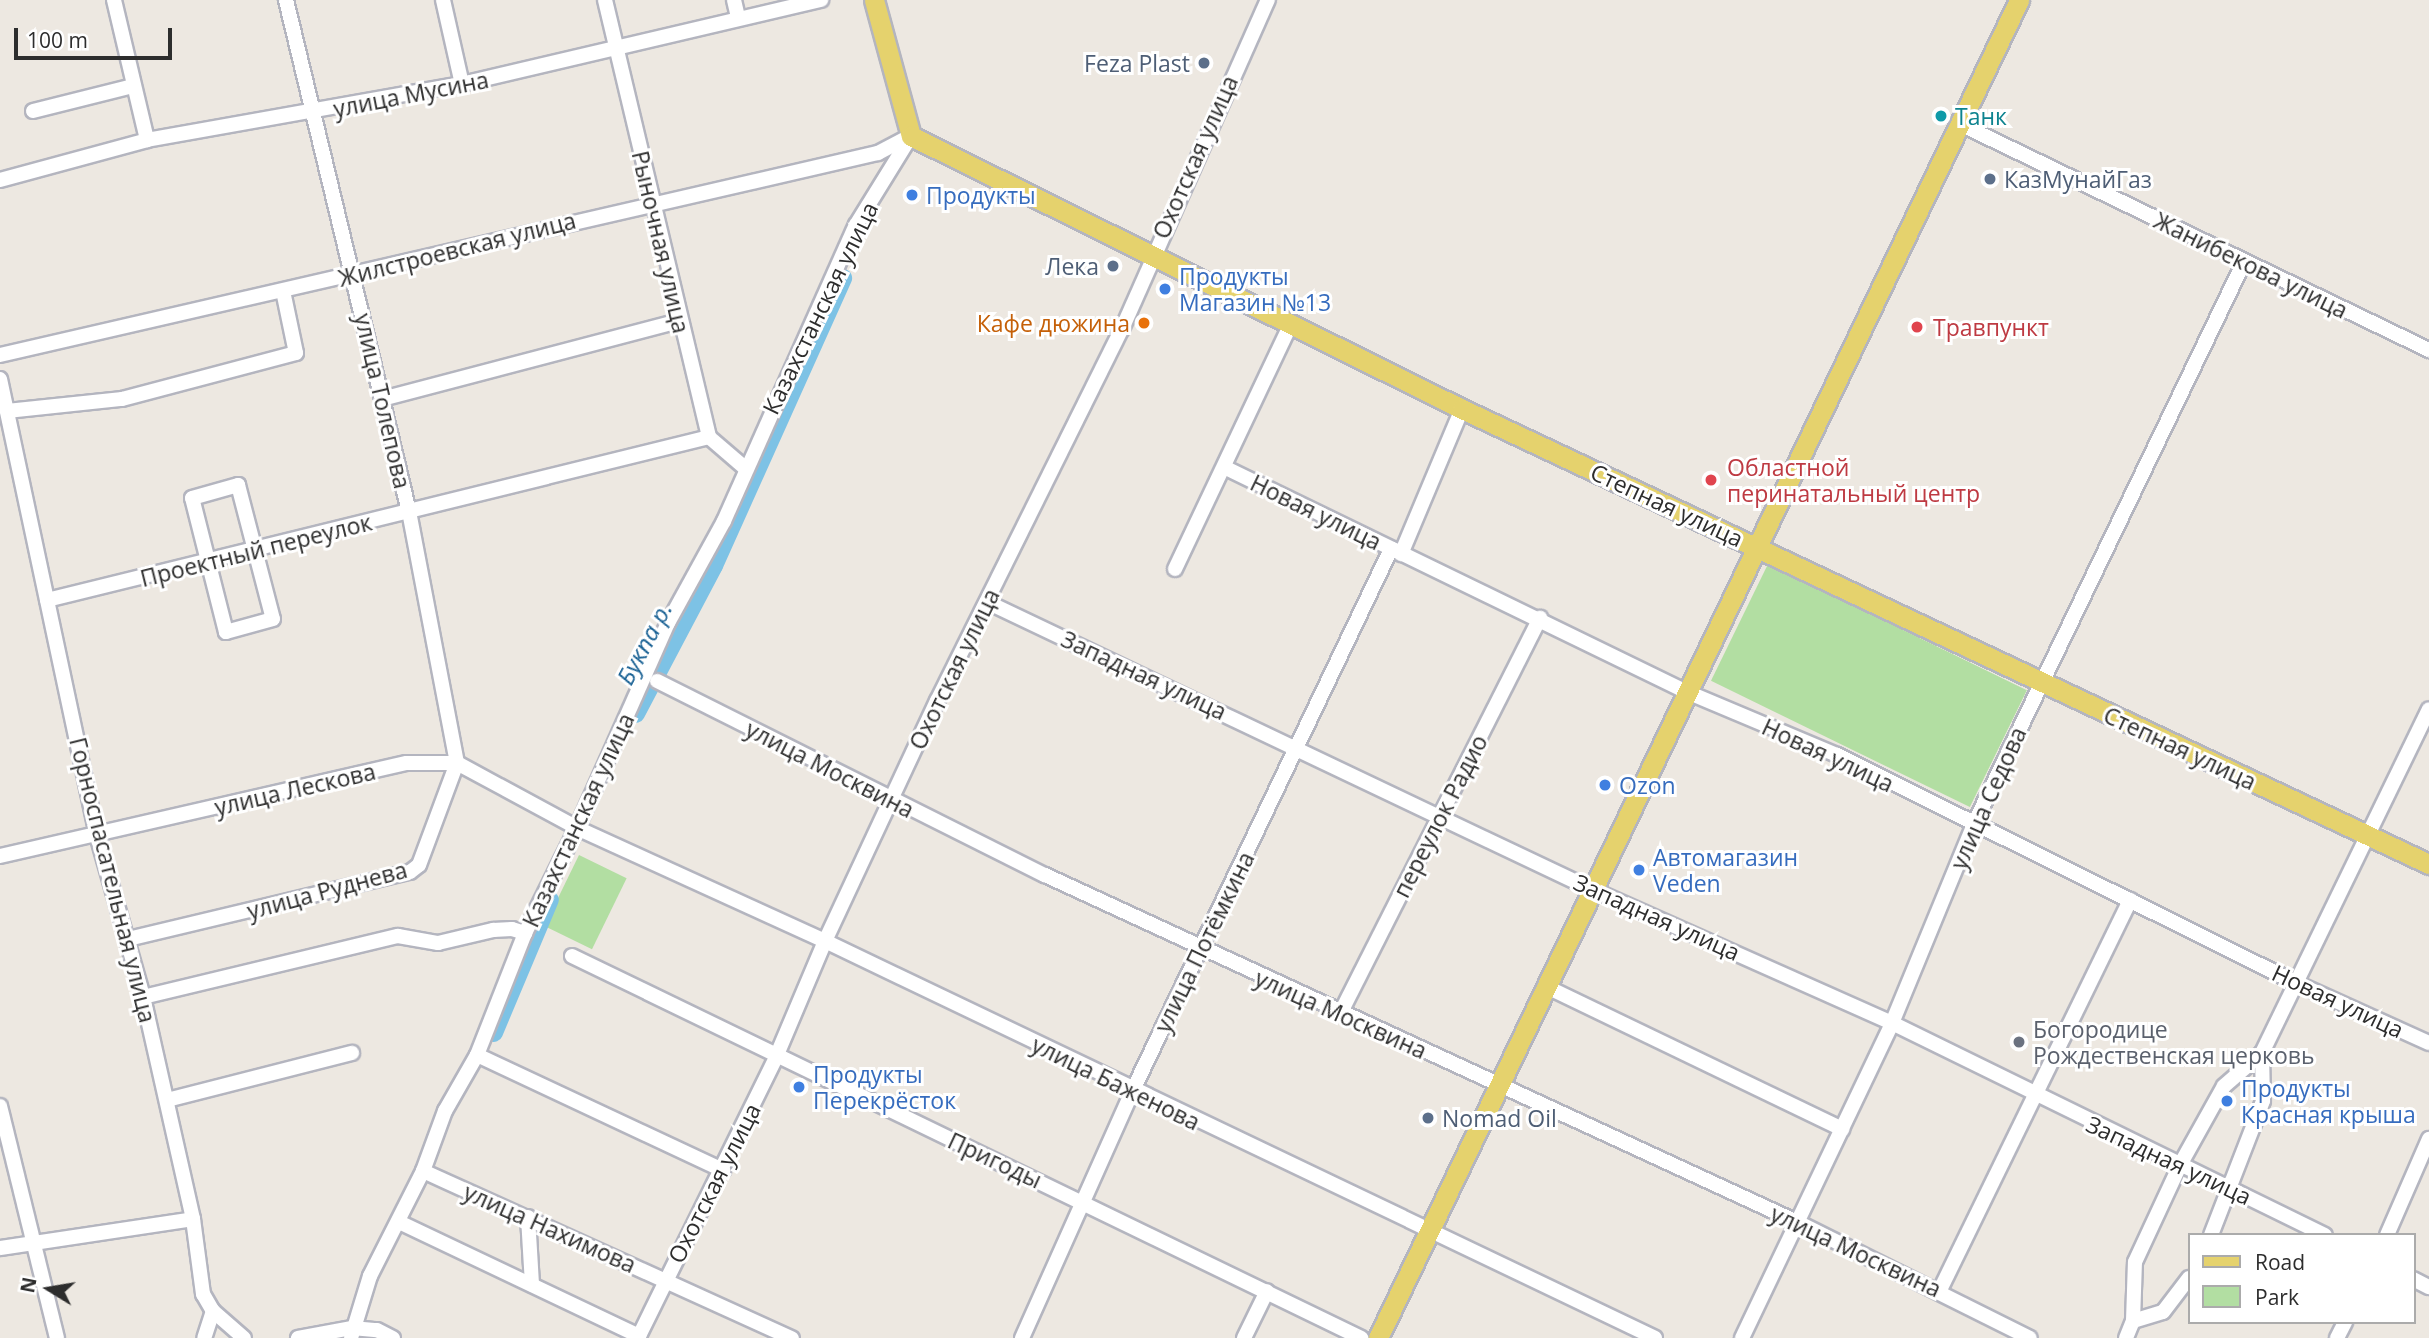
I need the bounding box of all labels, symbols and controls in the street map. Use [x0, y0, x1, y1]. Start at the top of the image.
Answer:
scale bar [18, 14, 175, 58]
text: 100 m [27, 26, 88, 54]
place label: Feza Plast [1084, 49, 1190, 77]
marker: Feza Plast [1196, 55, 1212, 71]
street label: улица Мусина [331, 65, 491, 123]
street label: Охотская улица [1147, 71, 1243, 243]
place label: Танк [1955, 102, 2007, 130]
marker: Танк [1933, 108, 1949, 124]
street label: Рыночная улица [627, 148, 695, 336]
place label: КазМунайГаз [2004, 165, 2152, 193]
marker: КазМунайГаз [1982, 171, 1998, 187]
place label: Продукты [926, 181, 1036, 209]
marker: Продукты [904, 187, 920, 203]
street label: Казахстанская улица [757, 197, 883, 419]
street label: Жилстроевская улица [335, 206, 579, 292]
street label: Жанибекова улица [2150, 206, 2352, 324]
place label: Лека [1045, 252, 1099, 280]
marker: Лека [1105, 258, 1121, 274]
place label: Продукты Магазин №13 [1179, 262, 1331, 316]
marker: Продукты Магазин №13 [1157, 281, 1173, 297]
place label: Кафе дюжина [977, 309, 1130, 337]
street label: улица Толепова [349, 311, 417, 491]
place label: Травпункт [1933, 313, 2049, 341]
marker: Кафе дюжина [1136, 315, 1152, 331]
marker: Травпункт [1907, 317, 1927, 337]
place label: Областной перинатальный центр [1727, 453, 1980, 507]
street label: Степная улица [1586, 458, 1748, 552]
street label: Новая улица [1246, 468, 1386, 556]
marker: Областной перинатальный центр [1701, 470, 1721, 490]
street label: Проектный переулок [137, 508, 375, 592]
street label: Охотская улица [903, 584, 1005, 754]
water label: Букпа р. [610, 597, 678, 689]
street label: Западная улица [1057, 625, 1231, 725]
street label: Степная улица [2099, 701, 2261, 795]
street label: Казахстанская улица [516, 709, 640, 931]
street label: Новая улица [1758, 712, 1898, 798]
street label: улица Москвина [741, 715, 919, 823]
street label: улица Седова [1944, 723, 2032, 873]
street label: переулок Радио [1387, 730, 1493, 902]
street label: Горноспасательная улица [64, 734, 162, 1026]
street label: улица Лескова [212, 757, 378, 821]
place label: Ozon [1619, 771, 1676, 799]
marker: Ozon [1597, 777, 1613, 793]
place label: Автомагазин Veden [1653, 843, 1798, 897]
street label: улица Потёмкина [1148, 847, 1260, 1037]
street label: улица Руднева [244, 855, 410, 925]
marker: Автомагазин Veden [1631, 862, 1647, 878]
street label: Западная улица [1570, 868, 1744, 966]
street label: Новая улица [2268, 958, 2408, 1044]
street label: улица Москвина [1251, 964, 1431, 1064]
place label: Богородице Рождественская церковь [2033, 1015, 2314, 1069]
street label: улица Баженова [1027, 1030, 1205, 1136]
marker: Богородице Рождественская церковь [2011, 1034, 2027, 1050]
place label: Продукты Перекрёсток [813, 1060, 956, 1114]
place label: Продукты Красная крыша [2241, 1074, 2416, 1128]
marker: Продукты Перекрёсток [791, 1079, 807, 1095]
marker: Продукты Красная крыша [2219, 1093, 2235, 1109]
street label: Охотская улица [662, 1099, 766, 1267]
place label: Nomad Oil [1442, 1104, 1557, 1132]
marker: Nomad Oil [1420, 1110, 1436, 1126]
street label: Западная улица [2082, 1110, 2256, 1210]
street label: Пригоды [944, 1126, 1046, 1194]
street label: улица Нахимова [460, 1178, 640, 1278]
street label: улица Москвина [1766, 1199, 1946, 1303]
legend [2188, 1233, 2415, 1324]
text: Road [2255, 1248, 2305, 1276]
north arrow [14, 1254, 84, 1324]
text: N [14, 1275, 43, 1295]
text: Park [2255, 1283, 2299, 1311]

